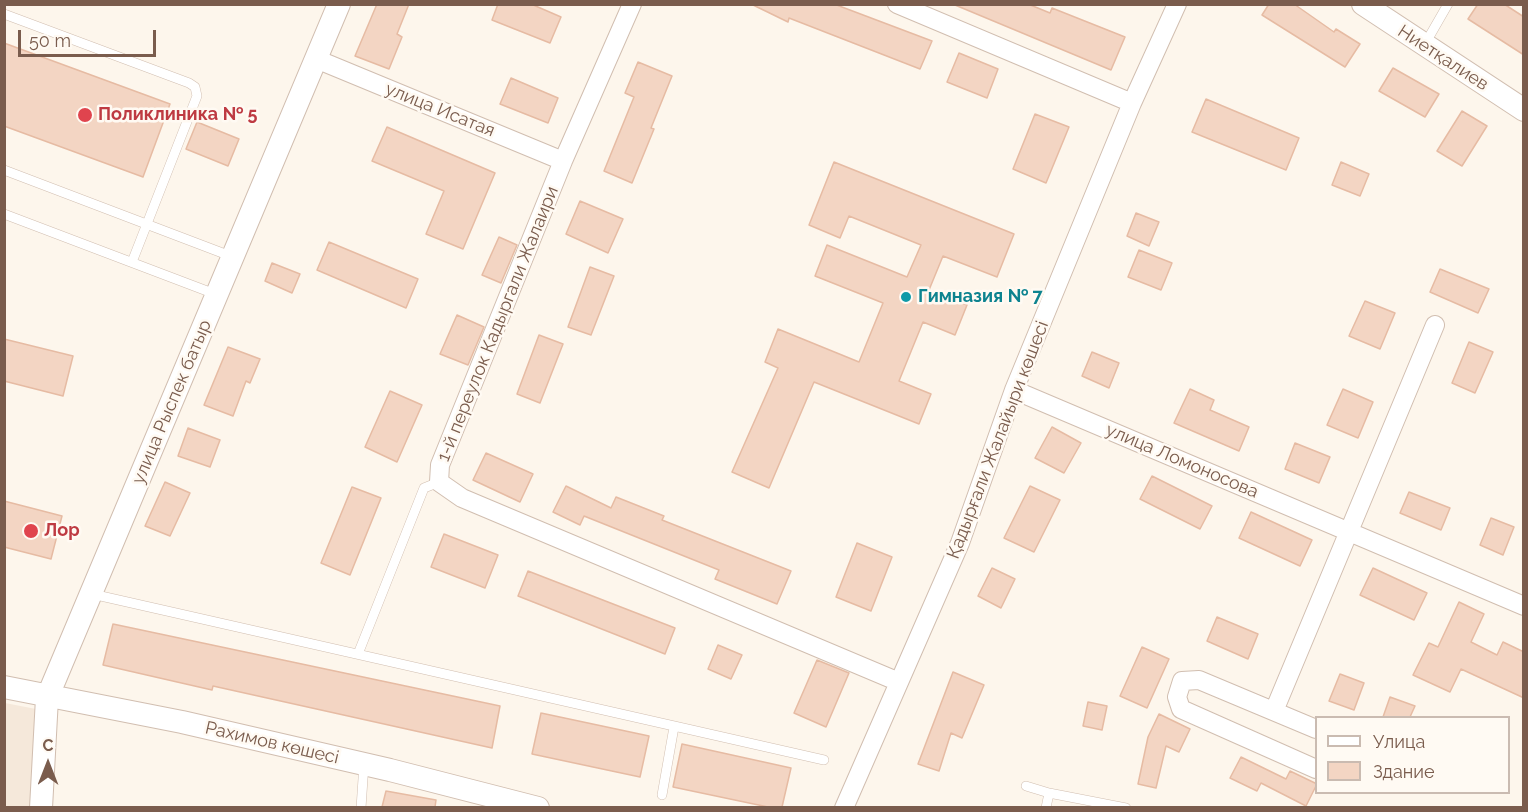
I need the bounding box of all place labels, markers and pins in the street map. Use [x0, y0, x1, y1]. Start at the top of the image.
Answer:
place label: Поликлиника № 5 [98, 104, 258, 126]
marker: Поликлиника № 5 [76, 106, 94, 124]
place label: Гимназия № 7 [918, 286, 1043, 308]
marker: Гимназия № 7 [899, 290, 913, 304]
place label: Лор [44, 520, 80, 542]
marker: Лор [22, 522, 40, 540]

